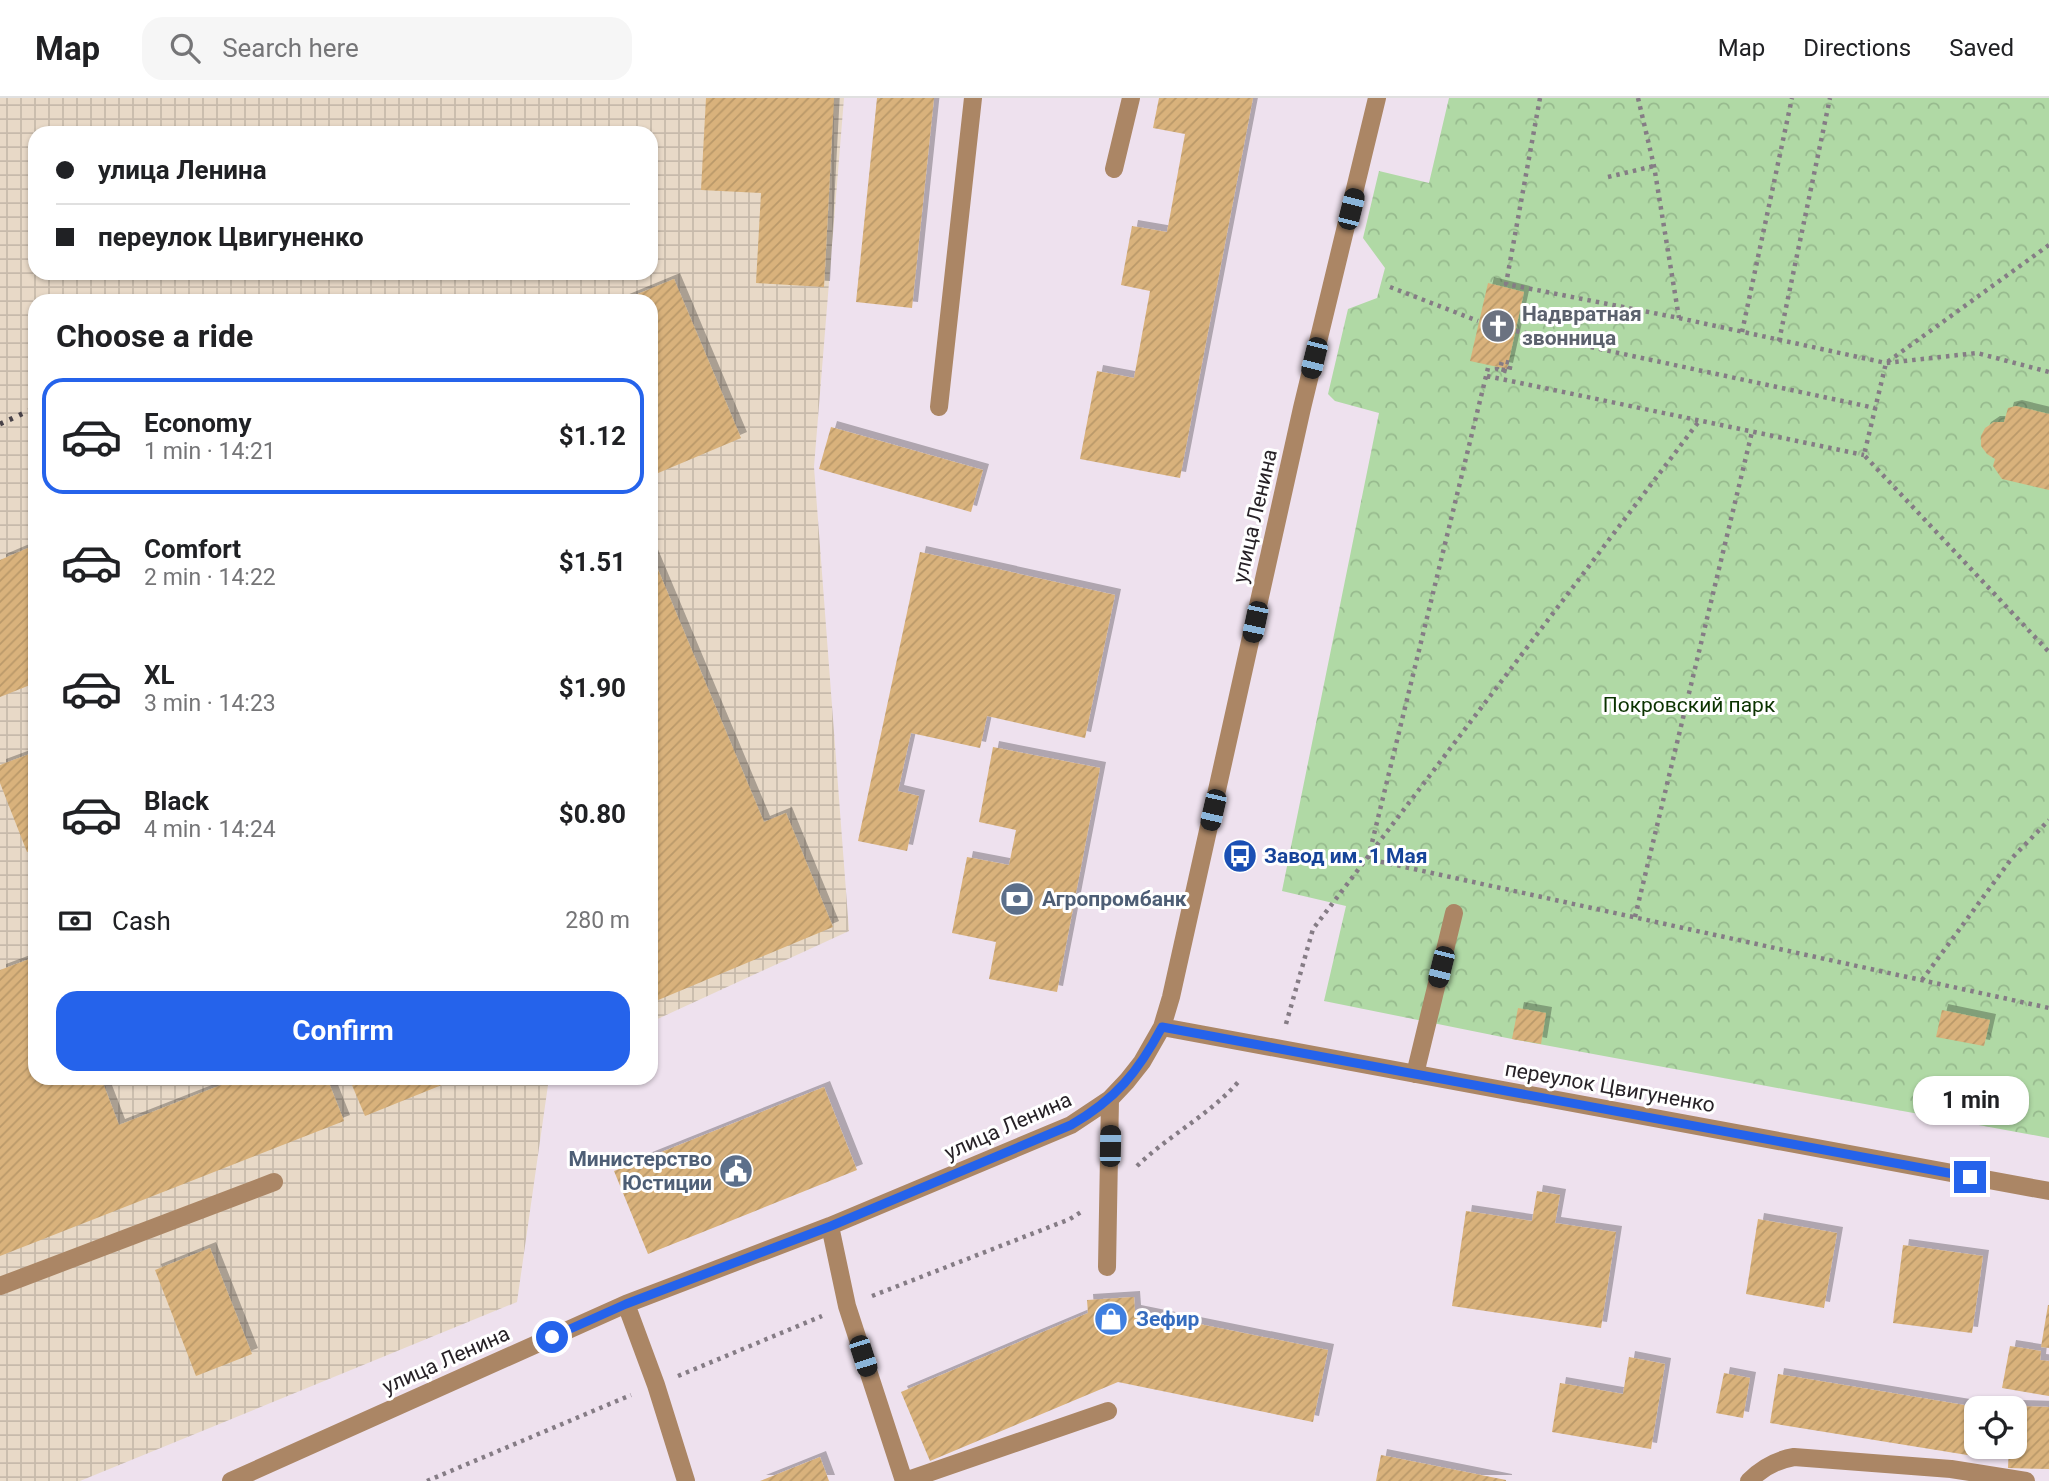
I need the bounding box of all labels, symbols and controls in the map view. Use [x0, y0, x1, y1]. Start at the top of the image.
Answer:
search box [142, 17, 632, 80]
text: Map [35, 29, 100, 68]
icon: search [166, 29, 204, 67]
text: Search here [222, 33, 359, 63]
text: Map [1718, 34, 1765, 62]
text: Directions [1803, 34, 1911, 62]
text: Saved [1949, 34, 2014, 62]
text: улица Ленина [98, 155, 267, 185]
car [1336, 186, 1367, 232]
text: переулок Цвигуненко [98, 222, 364, 252]
place label: Надвратная звонница [1522, 302, 1642, 350]
church icon: Надвратная звонница [1479, 307, 1517, 345]
text: Choose a ride [56, 317, 253, 355]
car [1299, 335, 1330, 381]
icon: car [60, 405, 123, 468]
text: Economy [144, 408, 251, 438]
text: $1.12 [559, 421, 626, 451]
text: 1 min · 14:21 [144, 438, 276, 465]
street label: улица Ленина [1228, 447, 1282, 585]
icon: car [60, 531, 123, 594]
text: Comfort [144, 534, 241, 564]
text: $1.51 [559, 547, 626, 577]
text: 2 min · 14:22 [144, 564, 276, 591]
car [1241, 599, 1270, 645]
icon: car [60, 657, 123, 720]
text: XL [144, 660, 175, 690]
text: $1.90 [559, 673, 626, 703]
text: 3 min · 14:23 [144, 690, 276, 717]
park label: Покровский парк [1603, 693, 1776, 717]
icon: car [60, 783, 123, 846]
text: Black [144, 786, 209, 816]
car [1199, 787, 1228, 833]
text: $0.80 [559, 799, 626, 829]
text: 4 min · 14:24 [144, 816, 276, 843]
bus stop icon: Завод им. 1 Мая [1221, 837, 1259, 875]
place label: Завод им. 1 Мая [1264, 844, 1427, 868]
bank icon: Агропромбанк [998, 880, 1036, 918]
place label: Агропромбанк [1042, 887, 1187, 911]
icon: cash [56, 902, 94, 940]
text: Cash [112, 906, 171, 936]
text: 280 m [565, 907, 630, 934]
car [1426, 944, 1457, 990]
button: Confirm [56, 991, 630, 1071]
street label: переулок Цвигуненко [1503, 1057, 1717, 1117]
callout: 1 min [1912, 1076, 2028, 1124]
street label: улица Ленина [941, 1087, 1075, 1165]
text: 1 min [1942, 1087, 2000, 1114]
car [1100, 1125, 1121, 1167]
place label: Министерство Юстиции [568, 1147, 712, 1195]
public building icon: Министерство Юстиции [717, 1152, 755, 1190]
route end [1954, 1161, 1986, 1193]
shop icon: Зефир [1092, 1300, 1130, 1338]
place label: Зефир [1136, 1307, 1200, 1331]
street label: улица Ленина [379, 1321, 513, 1399]
route start [536, 1321, 568, 1353]
car [847, 1333, 880, 1379]
map controls [1964, 1396, 2027, 1459]
button: locate [1964, 1396, 2027, 1459]

